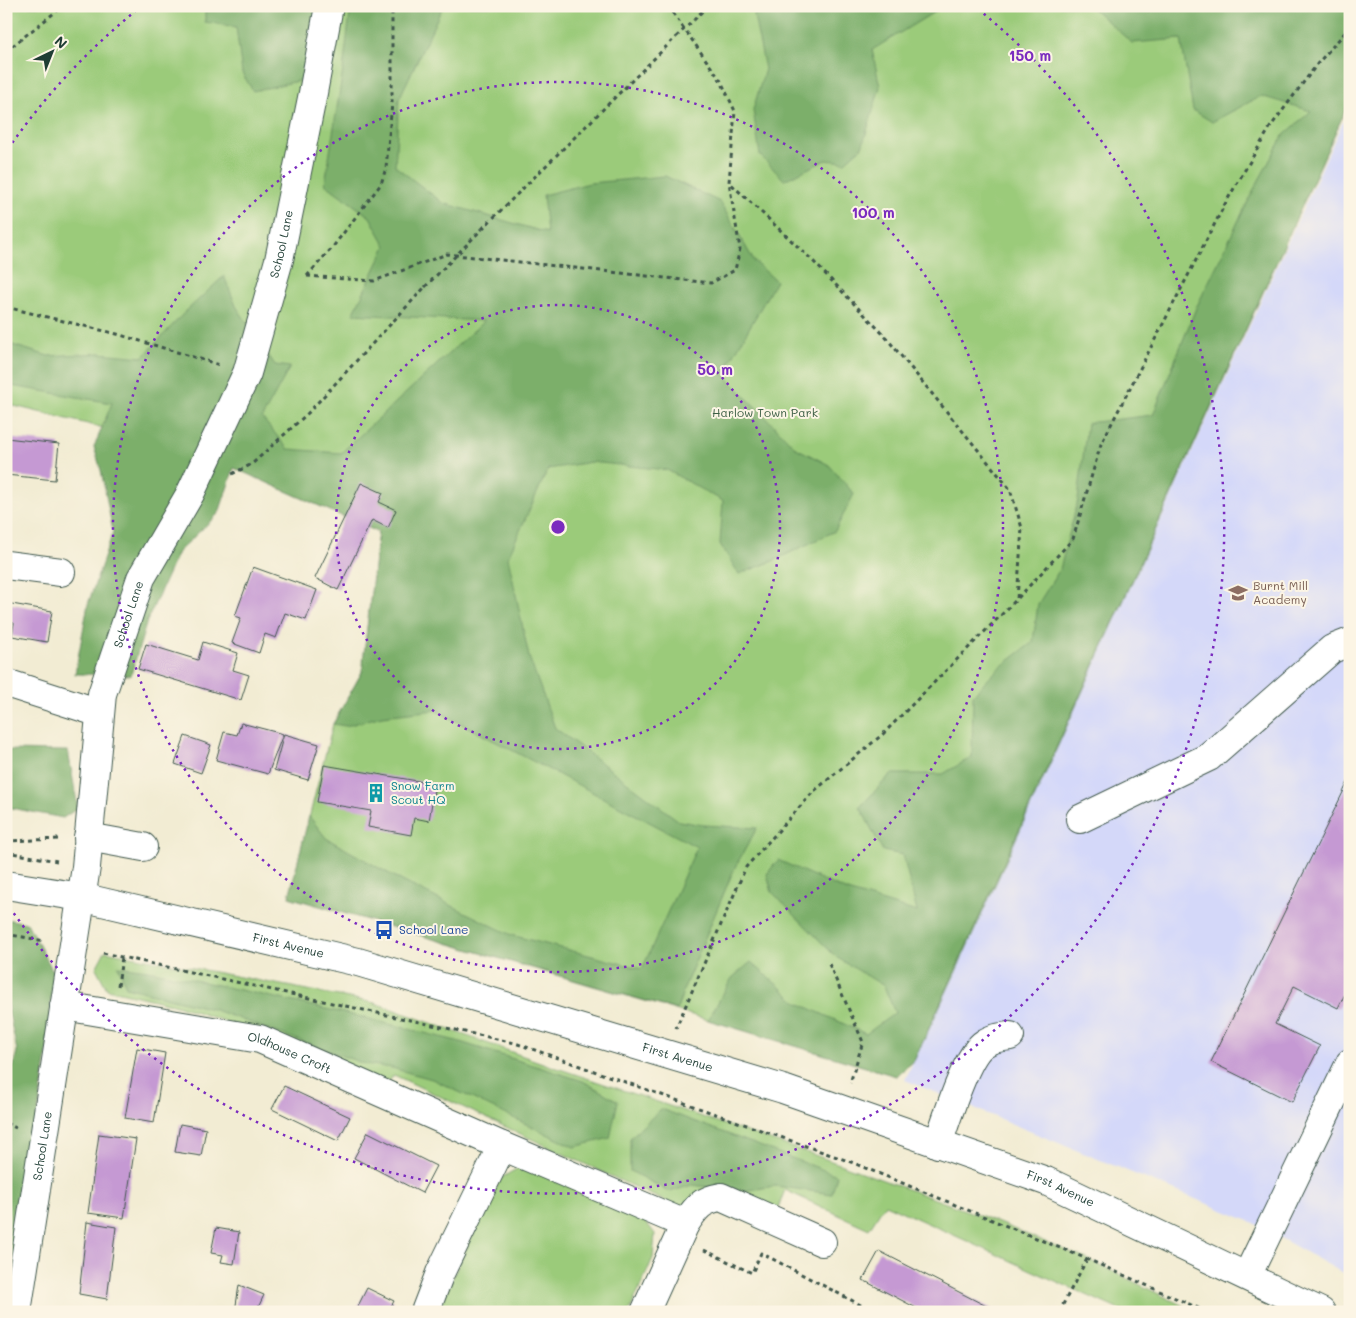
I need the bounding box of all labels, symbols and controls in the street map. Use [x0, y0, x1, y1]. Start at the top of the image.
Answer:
north arrow [28, 28, 78, 78]
text: N [51, 32, 72, 53]
text: 150 m [1009, 45, 1051, 65]
text: 100 m [851, 202, 895, 222]
street label: School Lane [265, 208, 296, 280]
text: 50 m [697, 359, 733, 379]
park label: Harlow Town Park [712, 404, 818, 420]
centre of rings [549, 518, 567, 536]
place label: Burnt Mill Academy [1253, 577, 1308, 607]
street label: School Lane [109, 579, 146, 650]
school or university icon: Burnt Mill Academy [1227, 582, 1249, 604]
place label: Snow Farm Scout HQ [391, 777, 454, 807]
building icon: Snow Farm Scout HQ [365, 782, 387, 804]
bus stop icon: School Lane [373, 919, 395, 941]
place label: School Lane [399, 921, 469, 937]
street label: First Avenue [251, 929, 326, 961]
street label: Oldhouse Croft [247, 1028, 334, 1077]
street label: First Avenue [641, 1038, 715, 1075]
street label: School Lane [29, 1110, 55, 1181]
street label: First Avenue [1025, 1166, 1098, 1210]

